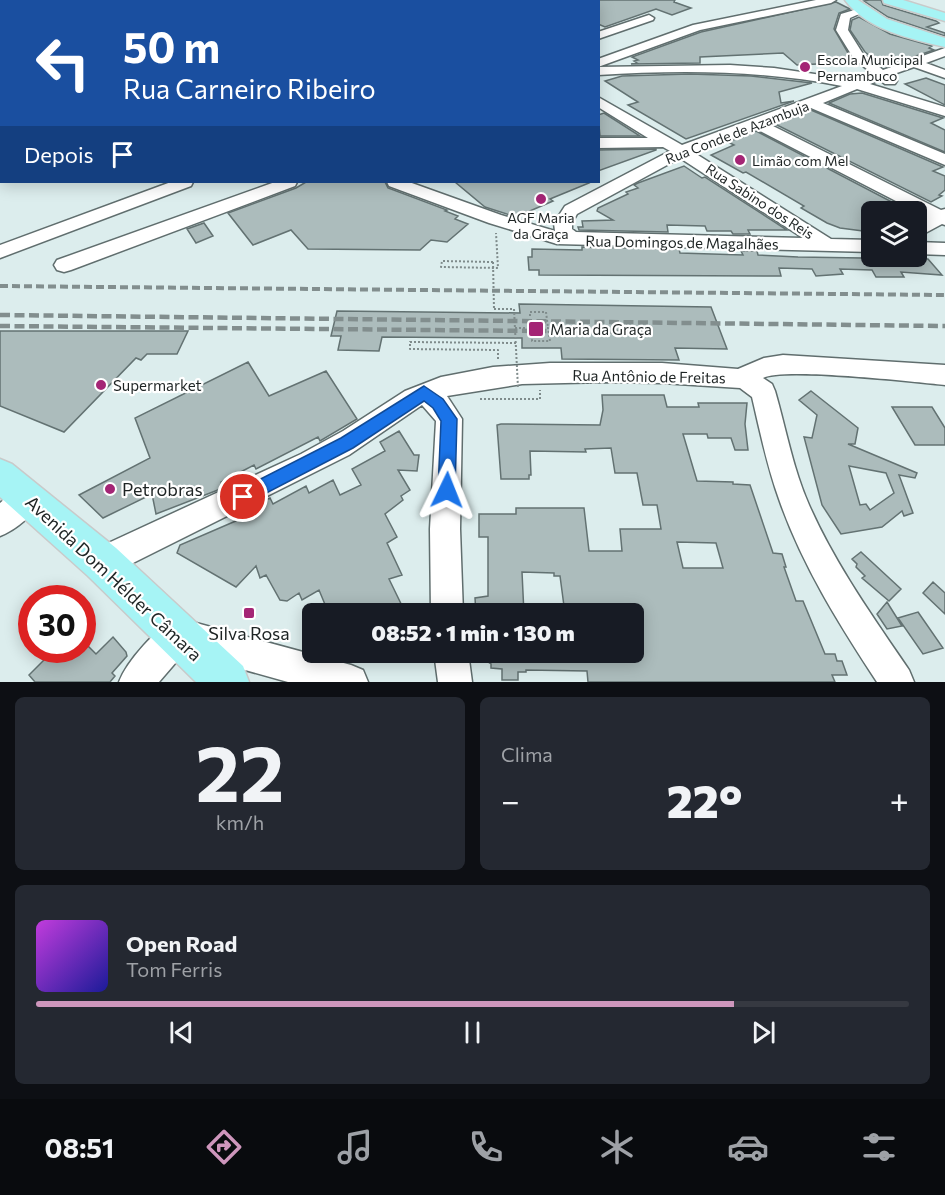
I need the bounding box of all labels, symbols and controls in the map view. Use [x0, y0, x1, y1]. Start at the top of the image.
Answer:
text: 50 m [123, 20, 220, 72]
icon: left [24, 24, 102, 102]
place label: Escola Municipal Pernambuco [817, 51, 923, 84]
marker: Escola Municipal Pernambuco [798, 60, 812, 74]
text: Rua Carneiro Ribeiro [123, 72, 376, 105]
street label: Rua Conde de Azambuja [663, 97, 811, 167]
icon: arrive [106, 138, 139, 171]
text: Depois [24, 141, 94, 168]
place label: Limão com Mel [752, 152, 849, 169]
marker: Limão com Mel [733, 153, 747, 167]
street label: Rua Sabino dos Reis [703, 160, 817, 242]
marker: AGF Maria da Graça [534, 192, 548, 206]
map controls [861, 201, 927, 267]
button: layers [861, 201, 927, 267]
place label: AGF Maria da Graça [507, 209, 575, 242]
street label: Rua Domingos de Magalhães [585, 231, 779, 253]
marker: Maria da Graça [527, 320, 545, 338]
place label: Maria da Graça [550, 320, 652, 338]
street label: Rua Antônio de Freitas [572, 366, 726, 386]
place label: Supermarket [113, 376, 202, 394]
marker: Supermarket [94, 378, 108, 392]
position arrow [415, 458, 479, 522]
pin [217, 471, 268, 522]
place label: Petrobras [122, 478, 203, 500]
icon: arrive [226, 480, 259, 513]
marker: Petrobras [103, 482, 117, 496]
street label: Avenida Dom Hélder Câmara [21, 491, 207, 665]
speed limit sign: 30 [18, 585, 96, 663]
marker: Silva Rosa [242, 606, 256, 620]
text: 08:52 · 1 min · 130 m [371, 619, 575, 646]
place label: Silva Rosa [208, 622, 290, 644]
text: 22 [196, 723, 284, 818]
text: Clima [501, 742, 553, 766]
text: 22° [667, 772, 743, 827]
text: − [501, 779, 520, 820]
text: + [890, 779, 909, 820]
text: km/h [216, 810, 264, 834]
text: Open Road [126, 930, 237, 957]
text: Tom Ferris [126, 957, 222, 981]
icon: previous [165, 1016, 198, 1049]
icon: pause [456, 1016, 489, 1049]
icon: next [747, 1016, 780, 1049]
icon: directions [203, 1126, 245, 1168]
icon: music [334, 1126, 376, 1168]
icon: phone [465, 1126, 507, 1168]
icon: climate [596, 1126, 638, 1168]
icon: car [727, 1126, 769, 1168]
icon: filters [858, 1126, 900, 1168]
text: 08:51 [45, 1131, 114, 1164]

